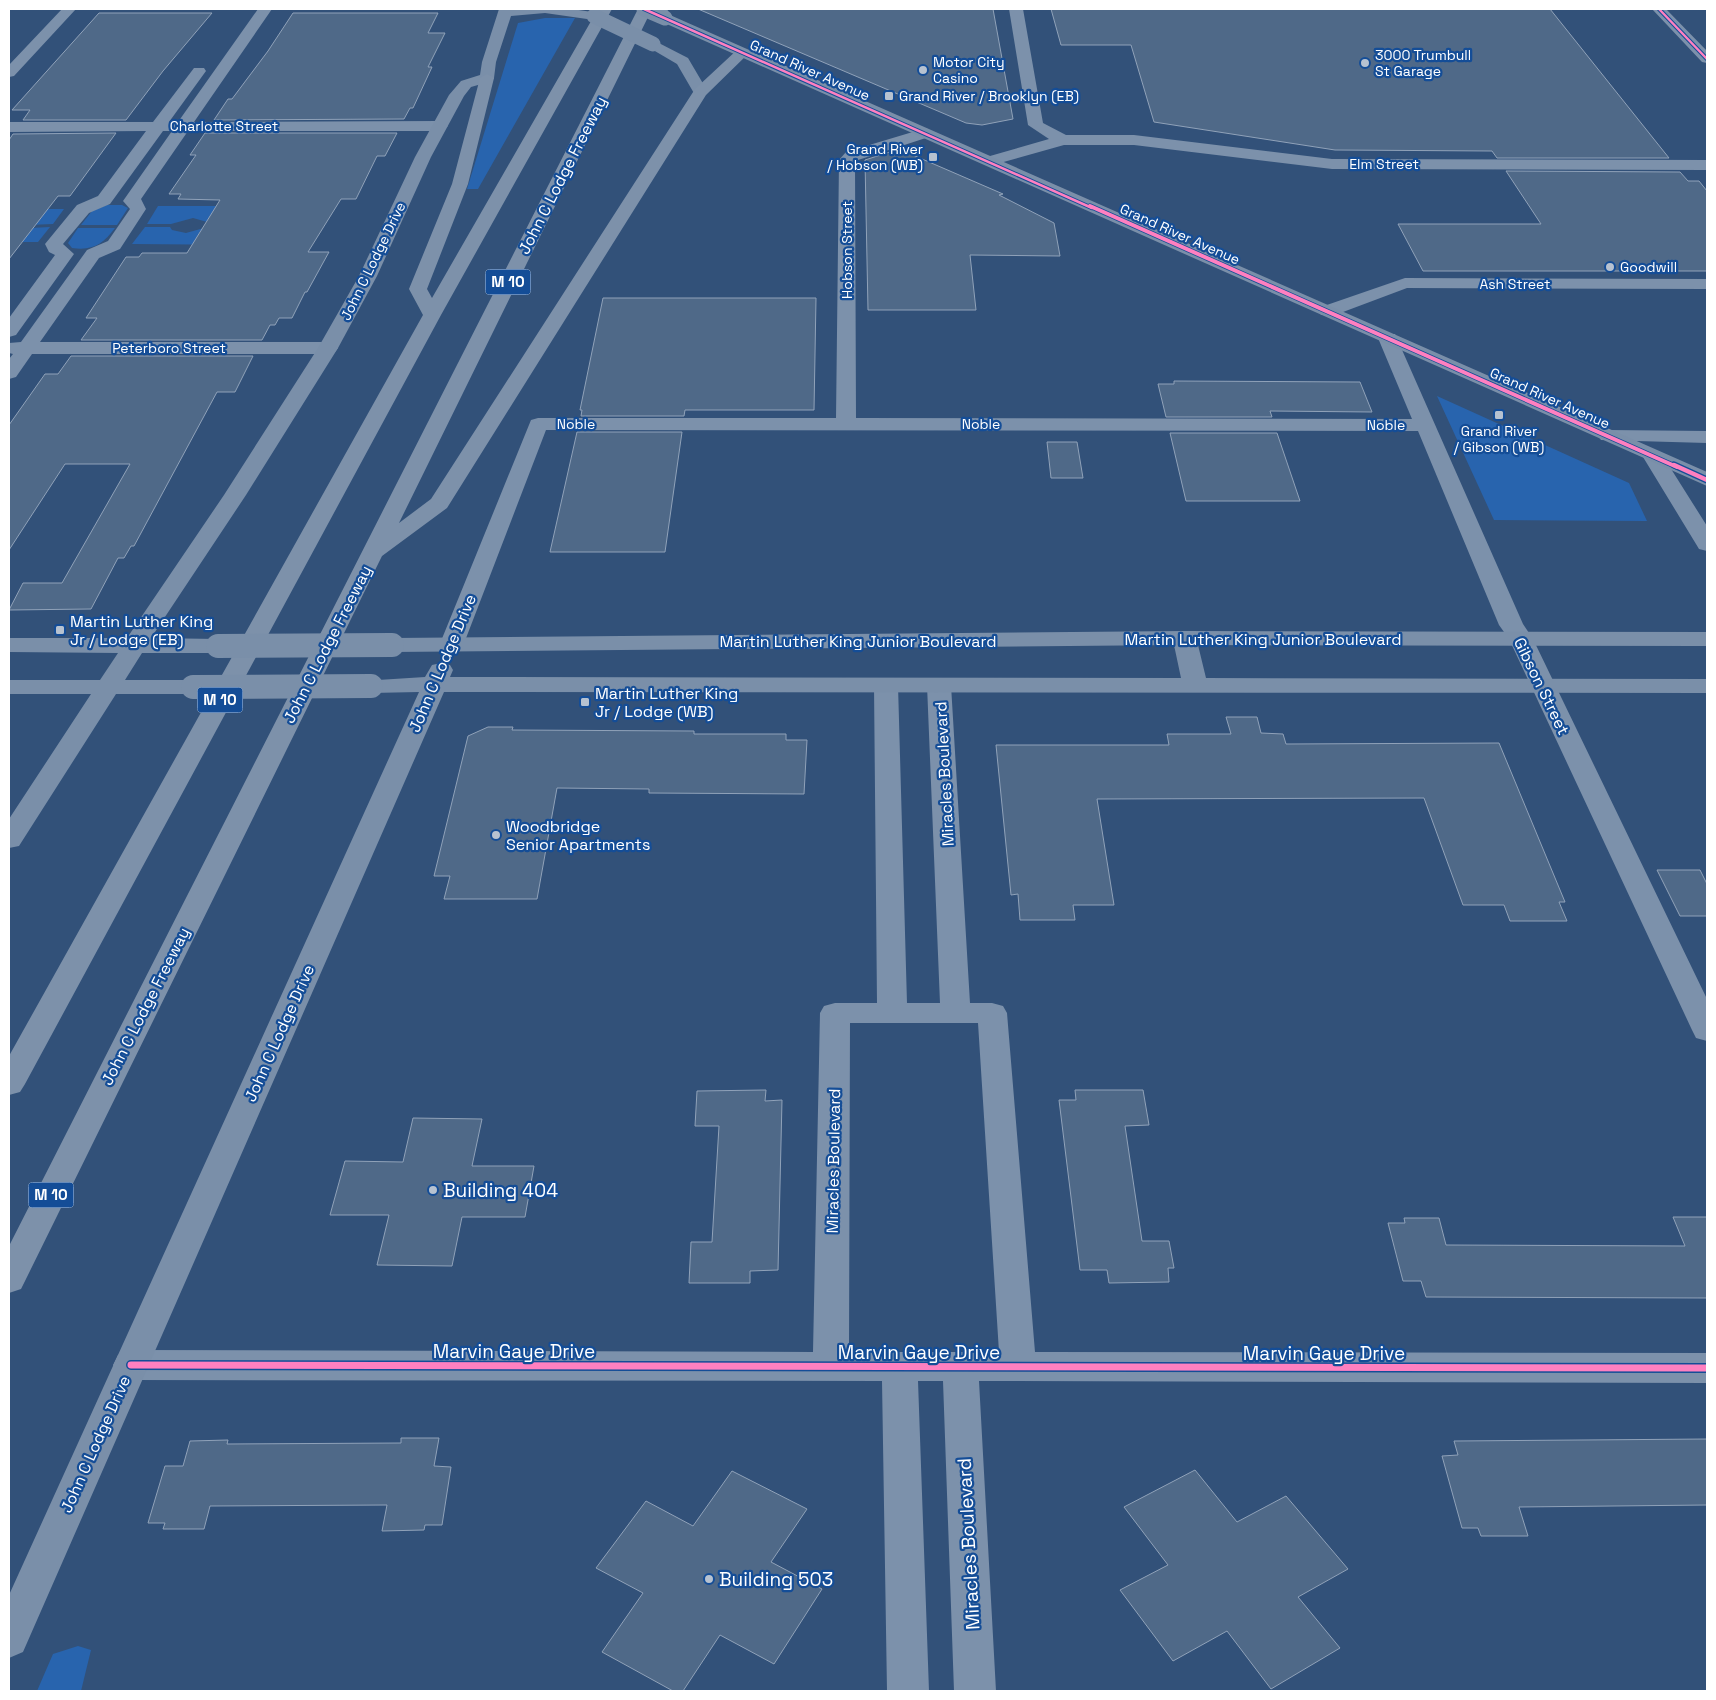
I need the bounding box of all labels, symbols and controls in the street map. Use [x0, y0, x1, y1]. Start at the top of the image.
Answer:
street label: Grand River Avenue [747, 35, 873, 105]
place label: 3000 Trumbull St Garage [1375, 46, 1471, 80]
place label: Motor City Casino [933, 53, 1005, 87]
marker: 3000 Trumbull St Garage [1359, 57, 1371, 69]
marker: Motor City Casino [917, 64, 929, 76]
place label: Grand River / Brooklyn (EB) [899, 87, 1079, 105]
marker: Grand River / Brooklyn (EB) [883, 90, 895, 102]
street label: John C Lodge Freeway [513, 93, 611, 258]
street label: Charlotte Street [170, 117, 278, 135]
place label: Grand River / Hobson (WB) [827, 140, 923, 174]
marker: Grand River / Hobson (WB) [927, 151, 939, 163]
street label: Elm Street [1349, 155, 1419, 173]
street label: John C Lodge Drive [336, 199, 410, 323]
street label: Grand River Avenue [1117, 199, 1243, 269]
street label: Hobson Street [838, 201, 856, 299]
place label: Goodwill [1620, 258, 1677, 276]
marker: Goodwill [1604, 261, 1616, 273]
road number: M 10 [486, 270, 530, 294]
street label: Ash Street [1479, 275, 1551, 293]
street label: Peterboro Street [112, 339, 226, 357]
street label: Grand River Avenue [1487, 363, 1613, 433]
marker: Grand River / Gibson (WB) [1493, 409, 1505, 421]
street label: Noble [557, 415, 595, 433]
street label: Noble [962, 415, 1000, 433]
street label: Noble [1367, 416, 1405, 434]
place label: Grand River / Gibson (WB) [1454, 422, 1544, 456]
street label: John C Lodge Freeway [278, 562, 376, 727]
street label: John C Lodge Drive [404, 591, 481, 735]
place label: Martin Luther King Jr / Lodge (EB) [70, 611, 213, 650]
marker: Martin Luther King Jr / Lodge (EB) [54, 624, 66, 636]
street label: Martin Luther King Junior Boulevard [1125, 629, 1401, 650]
street label: Martin Luther King Junior Boulevard [720, 631, 996, 652]
street label: Gibson Street [1509, 634, 1574, 738]
place label: Martin Luther King Jr / Lodge (WB) [595, 683, 738, 722]
road number: M 10 [198, 688, 242, 712]
marker: Martin Luther King Jr / Lodge (WB) [579, 696, 591, 708]
street label: Miracles Boulevard [930, 701, 959, 847]
place label: Woodbridge Senior Apartments [506, 816, 650, 855]
marker: Woodbridge Senior Apartments [490, 829, 502, 841]
street label: John C Lodge Freeway [96, 924, 194, 1089]
street label: John C Lodge Drive [240, 961, 319, 1105]
street label: Miracles Boulevard [822, 1088, 845, 1234]
place label: Building 404 [443, 1178, 558, 1203]
road number: M 10 [28, 1182, 74, 1208]
marker: Building 404 [427, 1184, 439, 1196]
street label: Marvin Gaye Drive [433, 1339, 595, 1364]
street label: Marvin Gaye Drive [838, 1340, 1000, 1365]
street label: Marvin Gaye Drive [1243, 1341, 1405, 1366]
street label: John C Lodge Drive [56, 1372, 135, 1516]
street label: Miracles Boulevard [952, 1457, 985, 1631]
place label: Building 503 [719, 1567, 833, 1592]
marker: Building 503 [703, 1573, 715, 1585]

